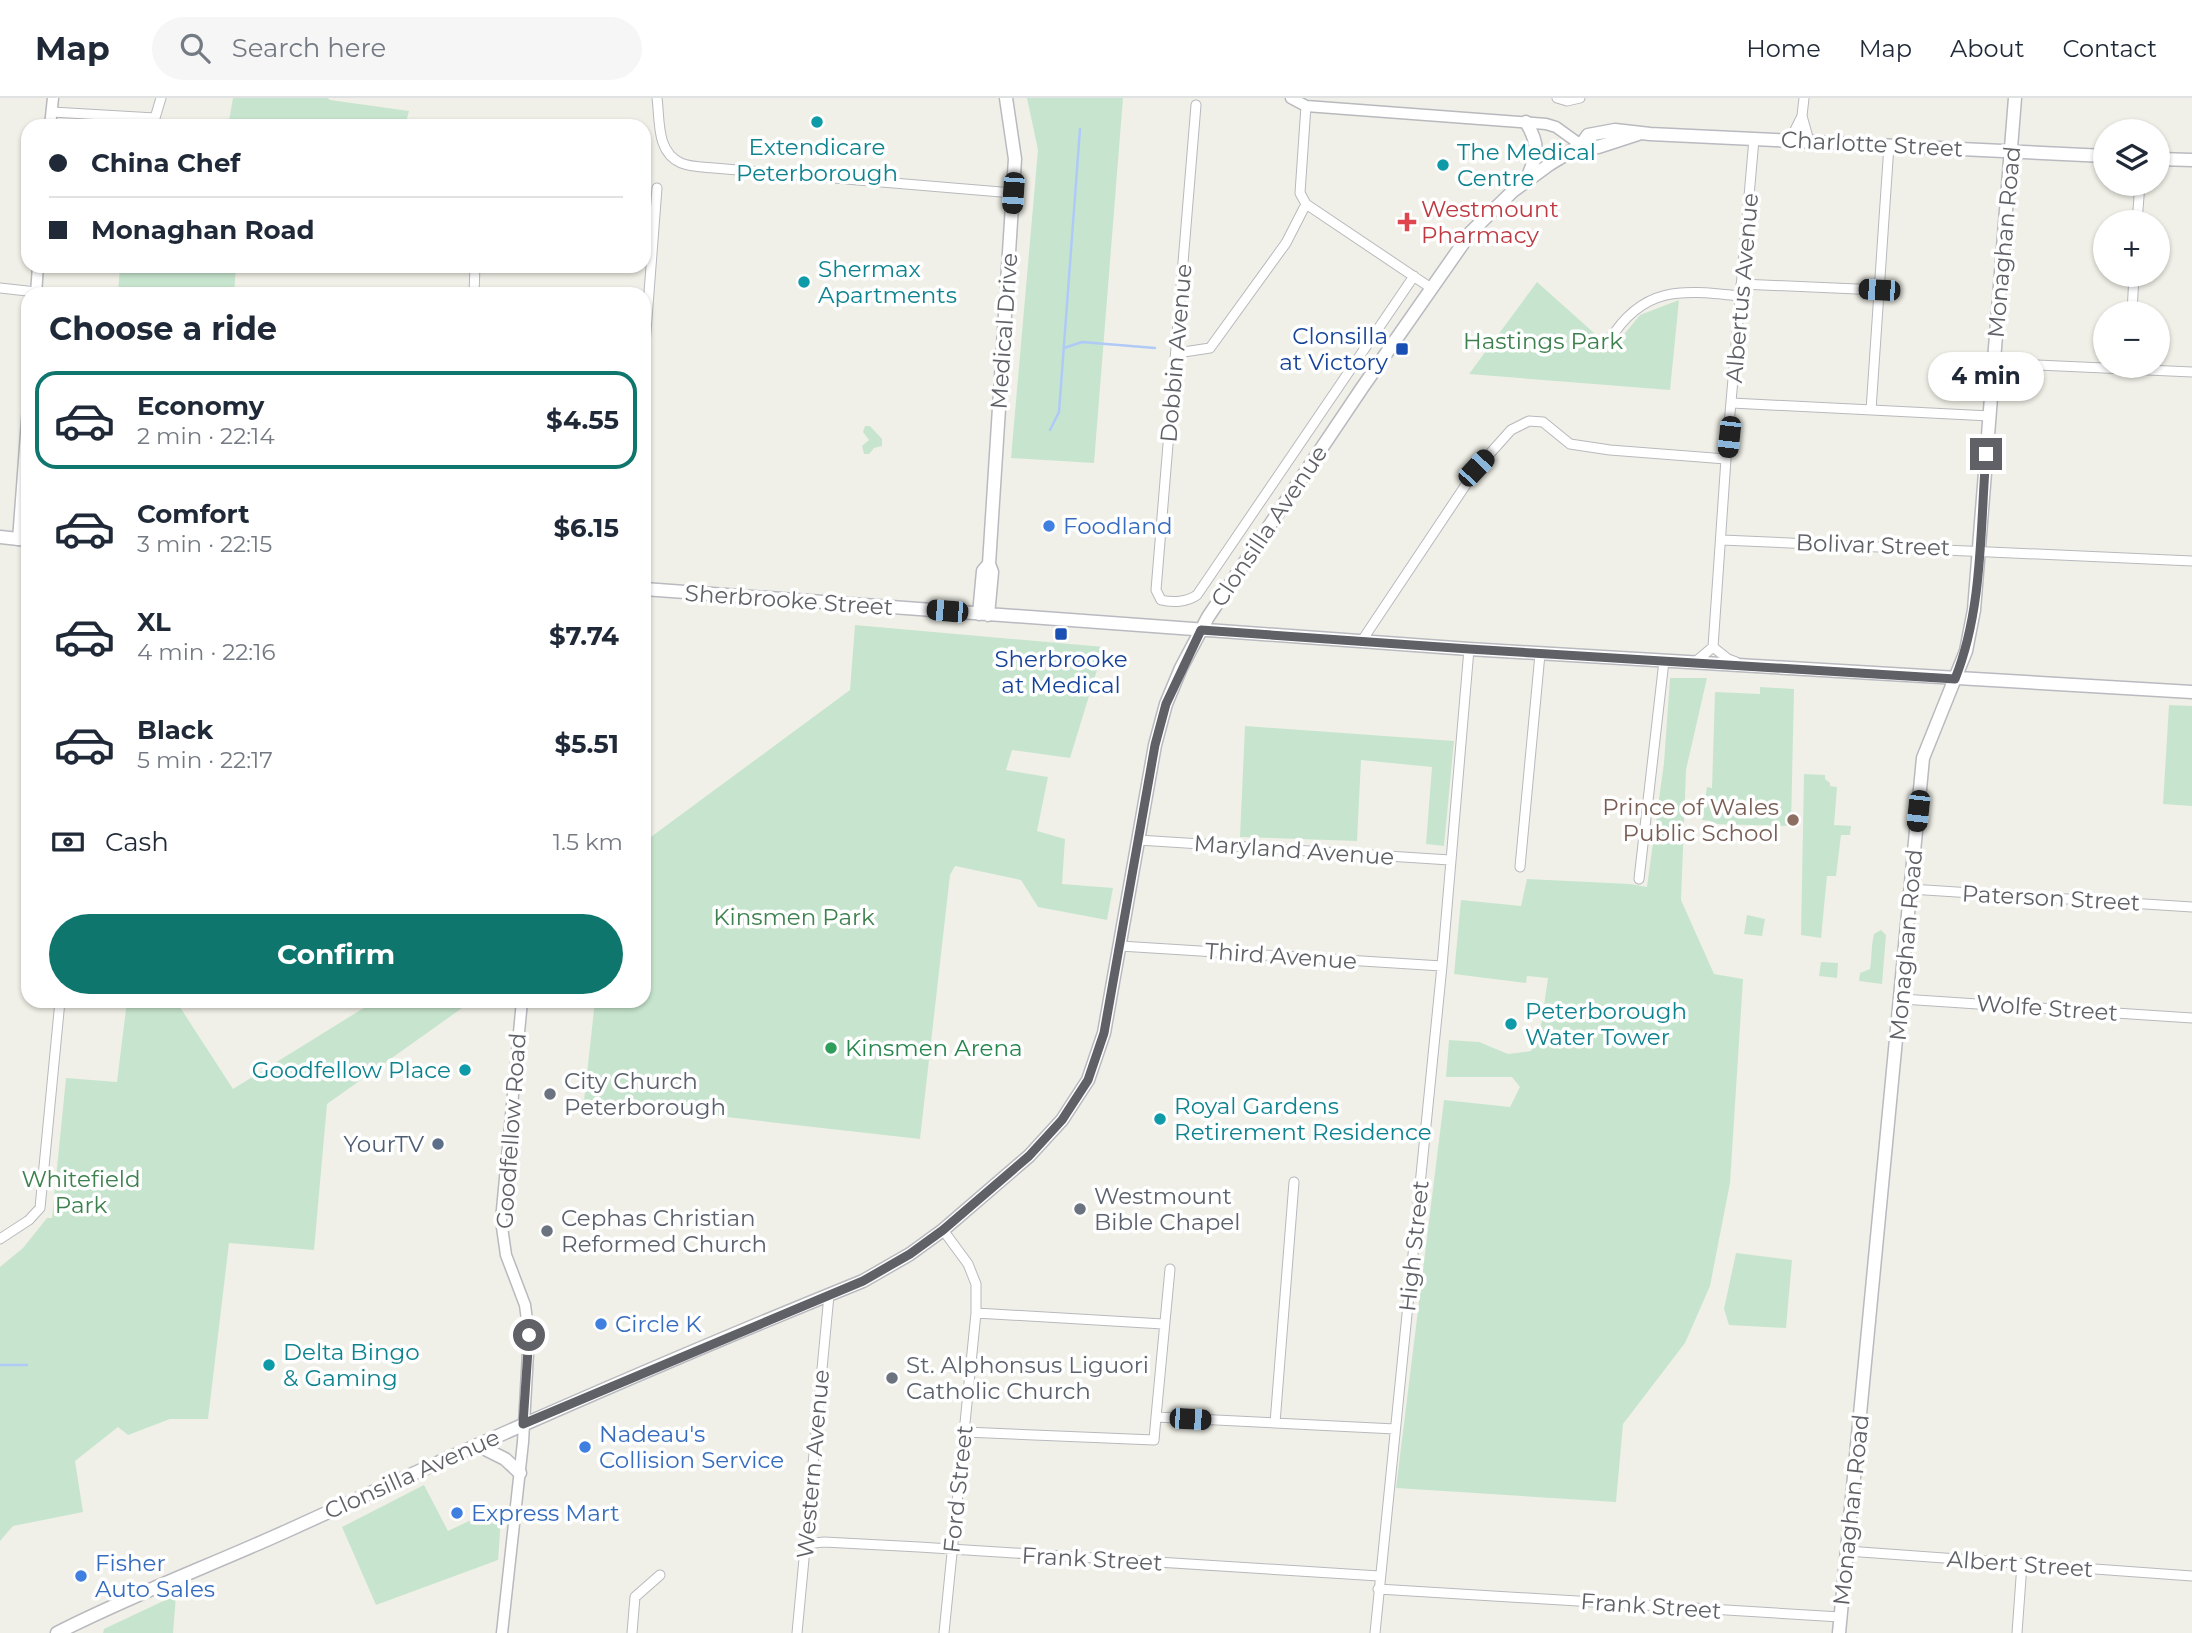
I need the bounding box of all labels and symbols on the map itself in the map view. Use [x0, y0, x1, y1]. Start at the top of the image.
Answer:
marker: Extendicare Peterborough [809, 114, 825, 130]
street label: Charlotte Street [1780, 125, 1964, 163]
place label: Extendicare Peterborough [736, 133, 898, 187]
place label: The Medical Centre [1457, 138, 1596, 192]
street label: Monaghan Road [1982, 145, 2026, 339]
marker: The Medical Centre [1435, 157, 1451, 173]
car [1002, 171, 1025, 215]
street label: Albertus Avenue [1720, 192, 1764, 384]
place label: Westmount Pharmacy [1421, 195, 1559, 249]
marker: Westmount Pharmacy [1399, 214, 1415, 230]
street label: Medical Drive [985, 252, 1023, 410]
place label: Shermax Apartments [818, 255, 957, 309]
street label: Dobbin Avenue [1154, 263, 1198, 443]
marker: Shermax Apartments [796, 274, 812, 290]
car [1858, 278, 1901, 302]
place label: Clonsilla at Victory [1279, 322, 1389, 376]
park label: Hastings Park [1463, 327, 1623, 355]
marker: Clonsilla at Victory [1394, 341, 1410, 357]
callout: 4 min [1928, 352, 2044, 402]
car [1717, 415, 1742, 459]
route end [1970, 438, 2002, 470]
street label: Clonsilla Avenue [1205, 440, 1333, 612]
car [1454, 445, 1499, 491]
place label: Foodland [1063, 512, 1173, 540]
marker: Foodland [1041, 518, 1057, 534]
street label: Bolivar Street [1795, 528, 1951, 562]
street label: Sherbrooke Street [684, 579, 894, 621]
car [926, 599, 969, 623]
marker: Sherbrooke at Medical [1053, 626, 1069, 642]
place label: Sherbrooke at Medical [994, 645, 1128, 699]
car [1906, 789, 1931, 833]
place label: Prince of Wales Public School [1602, 793, 1779, 847]
marker: Prince of Wales Public School [1785, 812, 1801, 828]
street label: Maryland Avenue [1193, 829, 1395, 871]
street label: Monaghan Road [1884, 848, 1928, 1042]
street label: Paterson Street [1961, 879, 2141, 917]
park label: Kinsmen Park [713, 903, 875, 931]
street label: Third Avenue [1204, 937, 1358, 975]
street label: Wolfe Street [1975, 989, 2119, 1027]
place label: Peterborough Water Tower [1525, 997, 1687, 1051]
marker: Peterborough Water Tower [1503, 1016, 1519, 1032]
street label: Goodfellow Road [490, 1032, 532, 1230]
place label: Kinsmen Arena [845, 1034, 1023, 1062]
marker: Kinsmen Arena [823, 1040, 839, 1056]
place label: Goodfellow Place [252, 1056, 451, 1084]
marker: Goodfellow Place [457, 1062, 473, 1078]
place label: City Church Peterborough [564, 1067, 726, 1121]
marker: City Church Peterborough [542, 1086, 558, 1102]
place label: Royal Gardens Retirement Residence [1174, 1092, 1432, 1146]
marker: Royal Gardens Retirement Residence [1152, 1111, 1168, 1127]
place label: YourTV [344, 1130, 425, 1158]
marker: YourTV [430, 1136, 446, 1152]
park label: Whitefield Park [21, 1165, 141, 1219]
street label: High Street [1393, 1179, 1435, 1313]
place label: Westmount Bible Chapel [1094, 1182, 1240, 1236]
marker: Westmount Bible Chapel [1072, 1201, 1088, 1217]
place label: Cephas Christian Reformed Church [561, 1204, 767, 1258]
marker: Cephas Christian Reformed Church [539, 1223, 555, 1239]
place label: Circle K [615, 1310, 702, 1338]
marker: Circle K [593, 1316, 609, 1332]
route start [513, 1319, 545, 1351]
place label: Delta Bingo & Gaming [283, 1338, 420, 1392]
place label: St. Alphonsus Liguori Catholic Church [906, 1351, 1149, 1405]
marker: Delta Bingo & Gaming [261, 1357, 277, 1373]
street label: Western Avenue [791, 1368, 835, 1560]
marker: St. Alphonsus Liguori Catholic Church [884, 1370, 900, 1386]
car [1169, 1407, 1212, 1431]
street label: Monaghan Road [1827, 1413, 1875, 1607]
place label: Nadeau's Collision Service [599, 1420, 784, 1474]
street label: Clonsilla Avenue [320, 1423, 504, 1525]
street label: Ford Street [937, 1424, 979, 1554]
marker: Nadeau's Collision Service [577, 1439, 593, 1455]
place label: Express Mart [471, 1499, 620, 1527]
marker: Express Mart [449, 1505, 465, 1521]
street label: Frank Street [1021, 1541, 1163, 1577]
street label: Albert Street [1946, 1545, 2094, 1583]
place label: Fisher Auto Sales [95, 1549, 215, 1603]
marker: Fisher Auto Sales [73, 1568, 89, 1584]
street label: Frank Street [1580, 1587, 1722, 1625]

